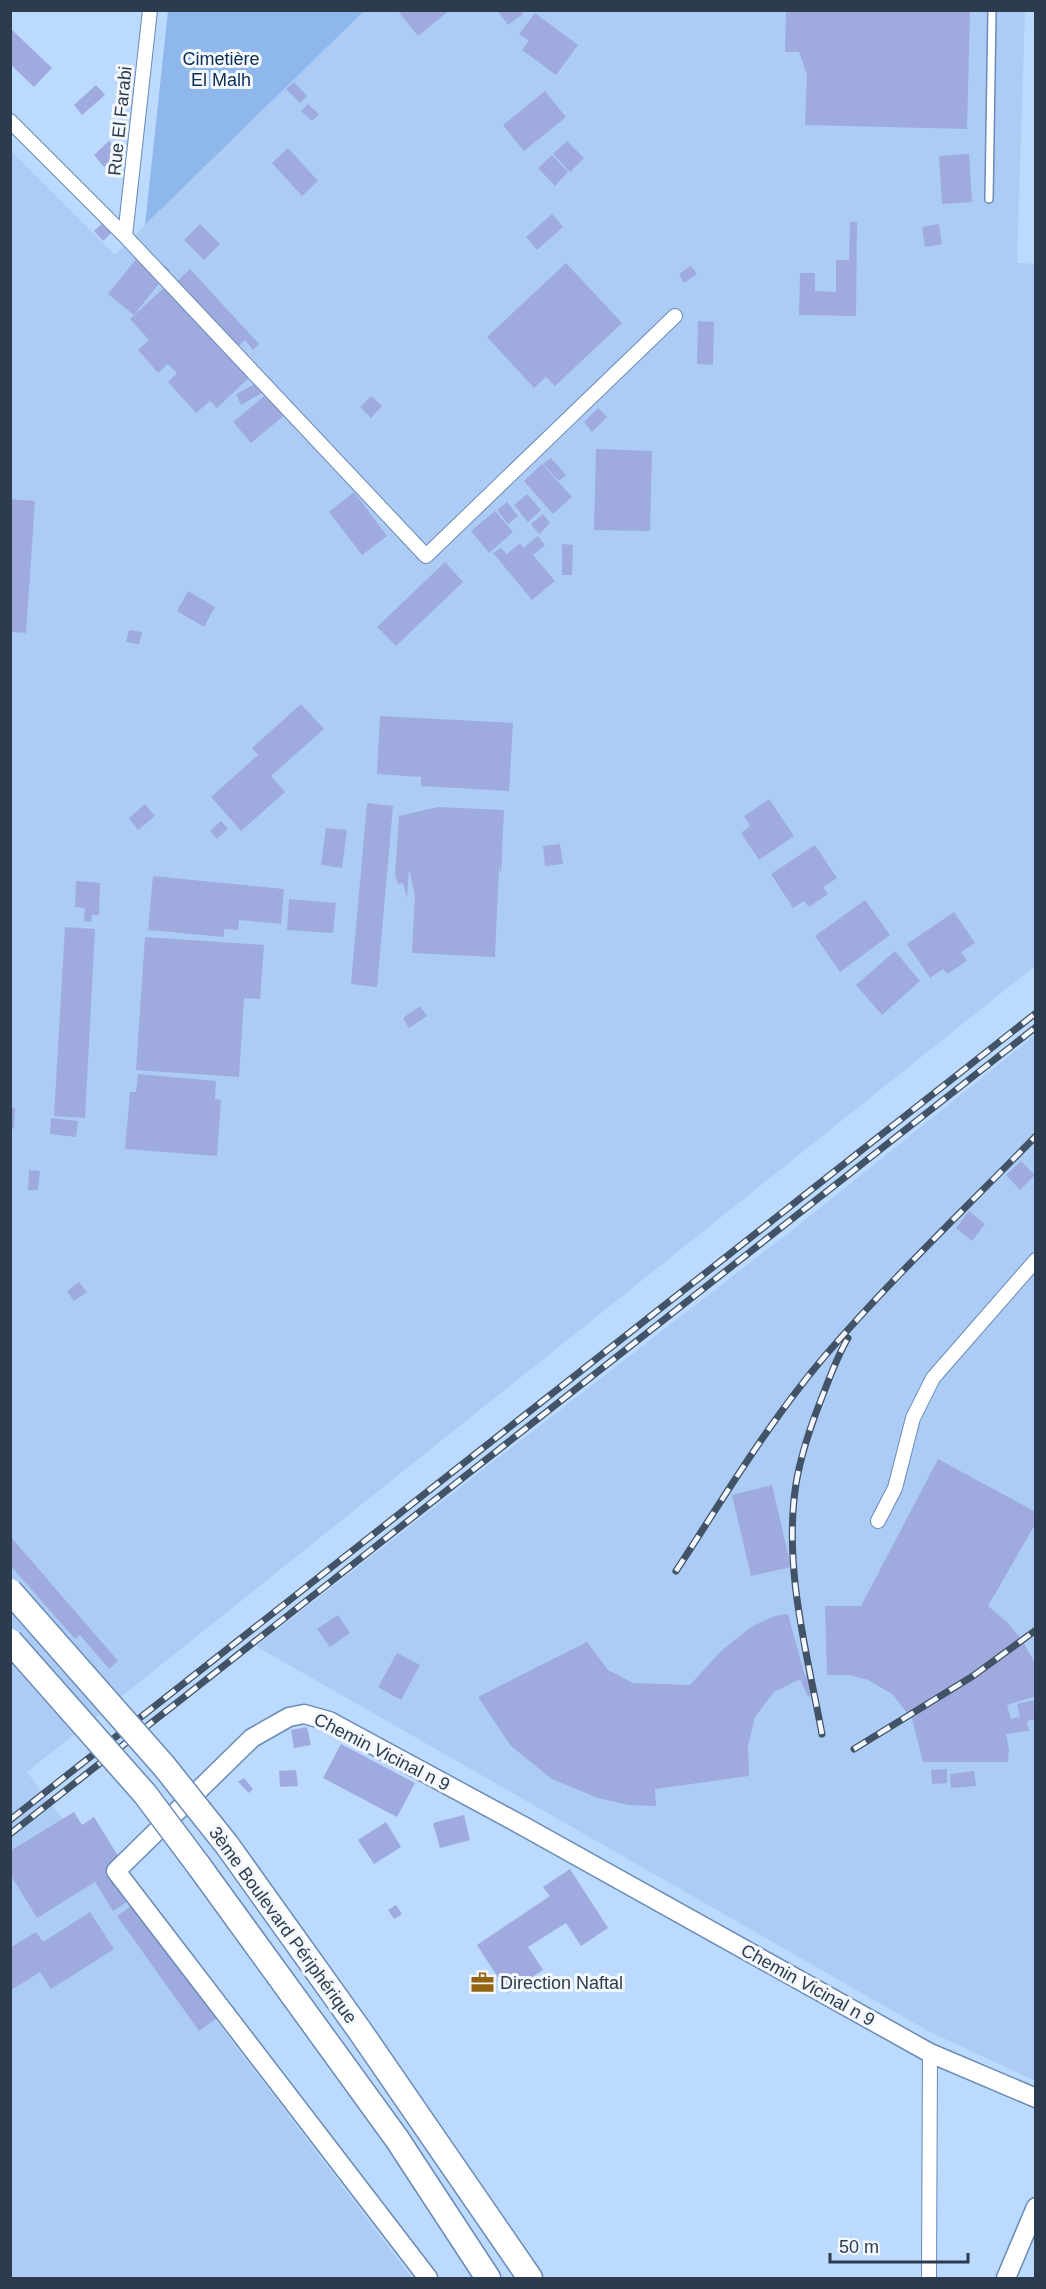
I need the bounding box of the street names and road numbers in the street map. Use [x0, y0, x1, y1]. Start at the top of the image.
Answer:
street label: Rue El Farabi [104, 65, 136, 177]
street label: Chemin Vicinal n 9 [311, 1709, 453, 1795]
street label: 3ème Boulevard Périphérique [205, 1823, 361, 2027]
street label: Chemin Vicinal n 9 [738, 1940, 878, 2030]

